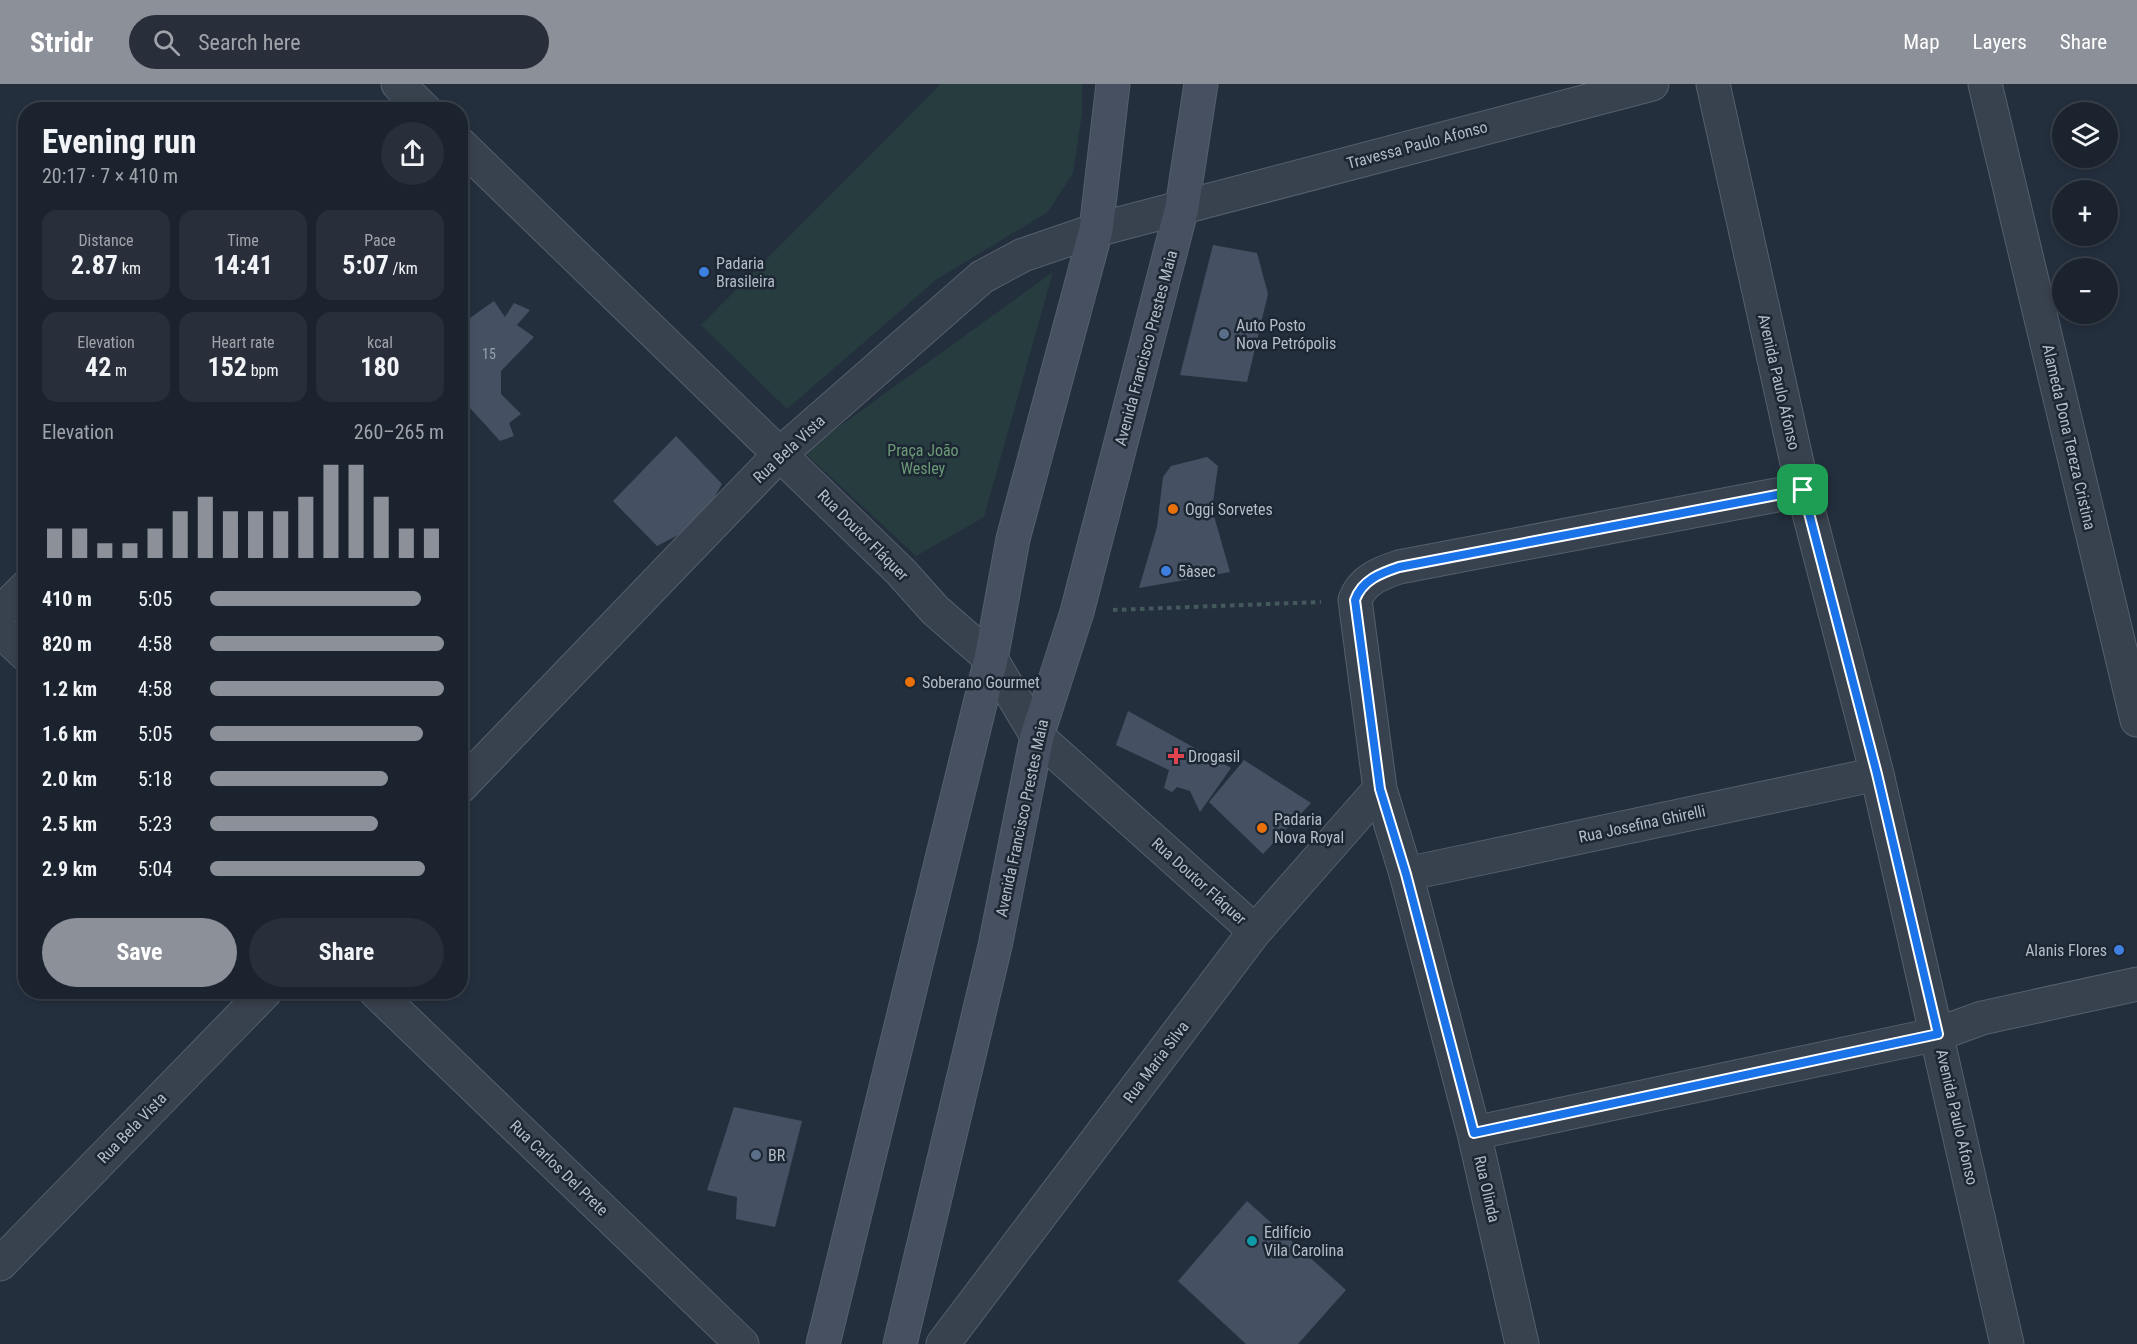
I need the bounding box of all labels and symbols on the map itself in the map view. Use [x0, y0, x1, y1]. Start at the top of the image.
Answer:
street label: Travessa Paulo Afonso [1345, 117, 1489, 173]
street label: Avenida Francisco Prestes Maia [1111, 248, 1181, 448]
place label: Padaria Brasileira [716, 254, 775, 291]
marker: Padaria Brasileira [697, 265, 711, 279]
street label: Avenida Paulo Afonso [1754, 312, 1804, 452]
place label: Auto Posto Nova Petrópolis [1236, 316, 1336, 353]
marker: Auto Posto Nova Petrópolis [1217, 327, 1231, 341]
street label: Alameda Dona Tereza Cristina [2038, 342, 2100, 532]
house number: 15 [482, 346, 496, 362]
street label: Rua Bela Vista [749, 411, 829, 487]
park label: Praça João Wesley [887, 441, 959, 478]
pin [1777, 464, 1828, 515]
street label: Rua Doutor Fláquer [814, 486, 913, 585]
place label: Oggi Sorvetes [1185, 500, 1273, 519]
marker: Oggi Sorvetes [1166, 502, 1180, 516]
place label: 5àsec [1178, 562, 1216, 581]
marker: 5àsec [1159, 564, 1173, 578]
place label: Soberano Gourmet [922, 673, 1040, 692]
marker: Soberano Gourmet [903, 675, 917, 689]
street label: Avenida Francisco Prestes Maia [992, 718, 1052, 918]
place label: Drogasil [1188, 747, 1240, 766]
marker: Drogasil [1169, 749, 1183, 763]
street label: Rua Josefina Ghirelli [1577, 801, 1707, 847]
place label: Padaria Nova Royal [1274, 810, 1344, 847]
marker: Padaria Nova Royal [1255, 821, 1269, 835]
street label: Rua Doutor Fláquer [1148, 834, 1250, 929]
place label: Alanis Flores [2025, 941, 2107, 960]
marker: Alanis Flores [2112, 943, 2126, 957]
street label: Rua Maria Silva [1119, 1017, 1193, 1107]
street label: Avenida Paulo Afonso [1932, 1047, 1982, 1187]
street label: Rua Bela Vista [94, 1089, 170, 1167]
street label: Rua Carlos Del Prete [506, 1116, 612, 1220]
place label: BR [768, 1146, 786, 1165]
marker: BR [749, 1148, 763, 1162]
street label: Rua Olinda [1470, 1154, 1504, 1224]
place label: Edifício Vila Carolina [1264, 1223, 1344, 1260]
marker: Edifício Vila Carolina [1245, 1234, 1259, 1248]

